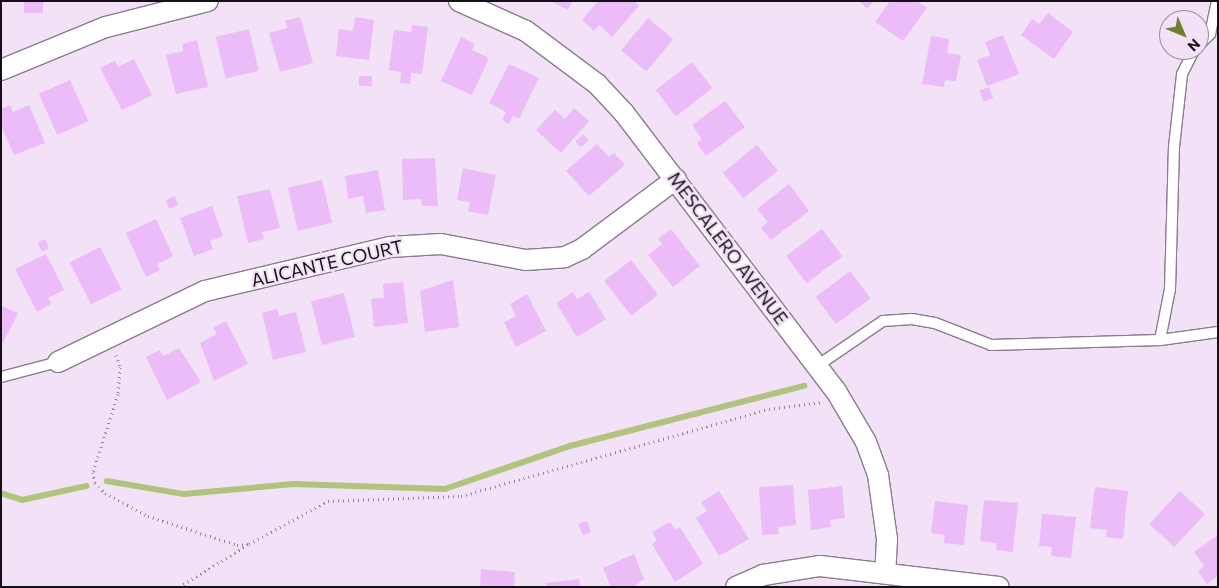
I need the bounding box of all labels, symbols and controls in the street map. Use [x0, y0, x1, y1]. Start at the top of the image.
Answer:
north arrow [1159, 10, 1209, 60]
text: N [1185, 36, 1204, 55]
street label: MESCALERO AVENUE [663, 167, 793, 329]
street label: ALICANTE COURT [249, 235, 405, 291]

